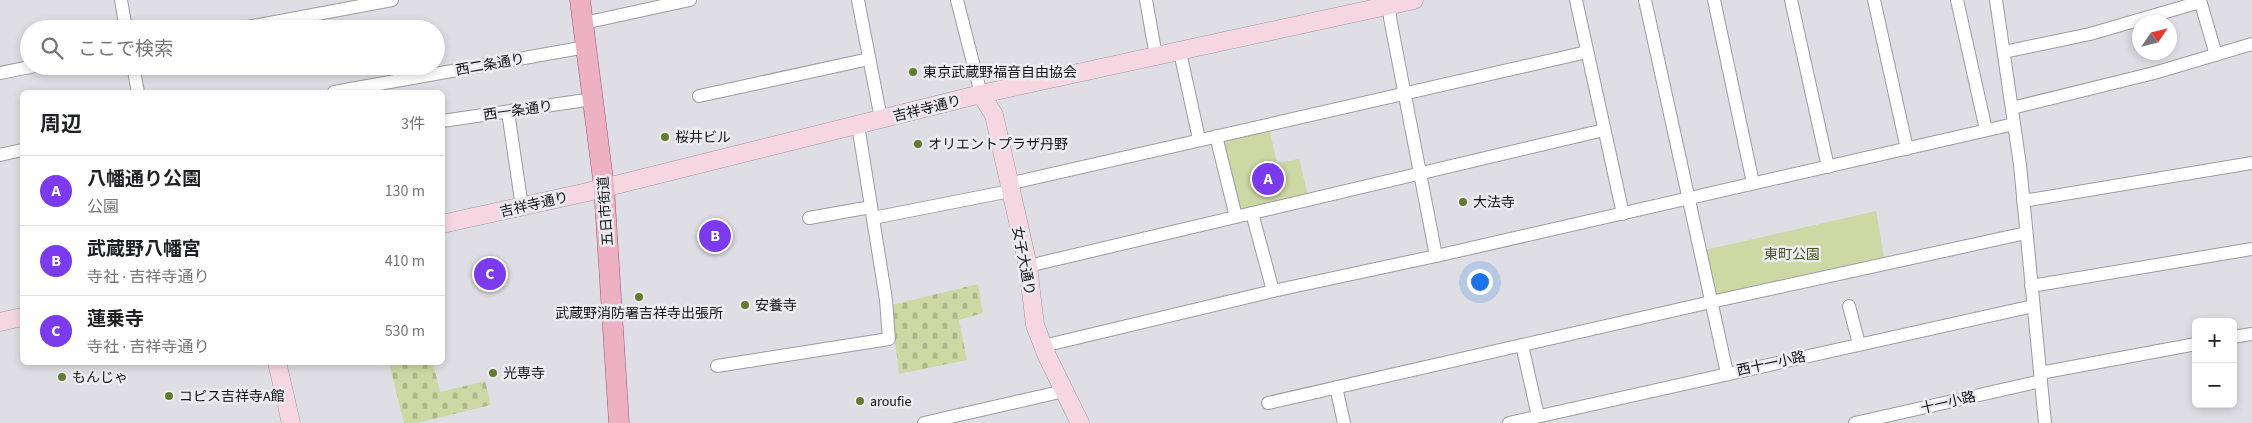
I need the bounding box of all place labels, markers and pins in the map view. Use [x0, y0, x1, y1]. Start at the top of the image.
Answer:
place label: 東京武蔵野福音自由協会 [923, 63, 1077, 83]
marker: 東京武蔵野福音自由協会 [907, 66, 919, 78]
place label: 桜井ビル [675, 128, 731, 148]
marker: 桜井ビル [659, 131, 671, 143]
place label: オリエントプラザ丹野 [928, 135, 1068, 155]
marker: オリエントプラザ丹野 [912, 138, 924, 150]
pin: A [1252, 160, 1284, 198]
place label: 大法寺 [1473, 193, 1515, 213]
marker: 大法寺 [1457, 196, 1469, 208]
pin: B [699, 217, 731, 255]
pin: C [474, 255, 506, 293]
marker: 武蔵野消防署吉祥寺出張所 [633, 291, 645, 303]
place label: 安養寺 [755, 296, 797, 316]
marker: 安養寺 [739, 299, 751, 311]
place label: 武蔵野消防署吉祥寺出張所 [555, 304, 723, 324]
place label: 光専寺 [503, 364, 545, 384]
marker: 光専寺 [487, 367, 499, 379]
place label: もんじゃ [72, 368, 128, 388]
marker: もんじゃ [56, 371, 68, 383]
place label: コピス吉祥寺A館 [179, 387, 285, 407]
marker: コピス吉祥寺A館 [163, 390, 175, 402]
place label: aroufie [870, 392, 912, 412]
marker: aroufie [854, 395, 866, 407]

